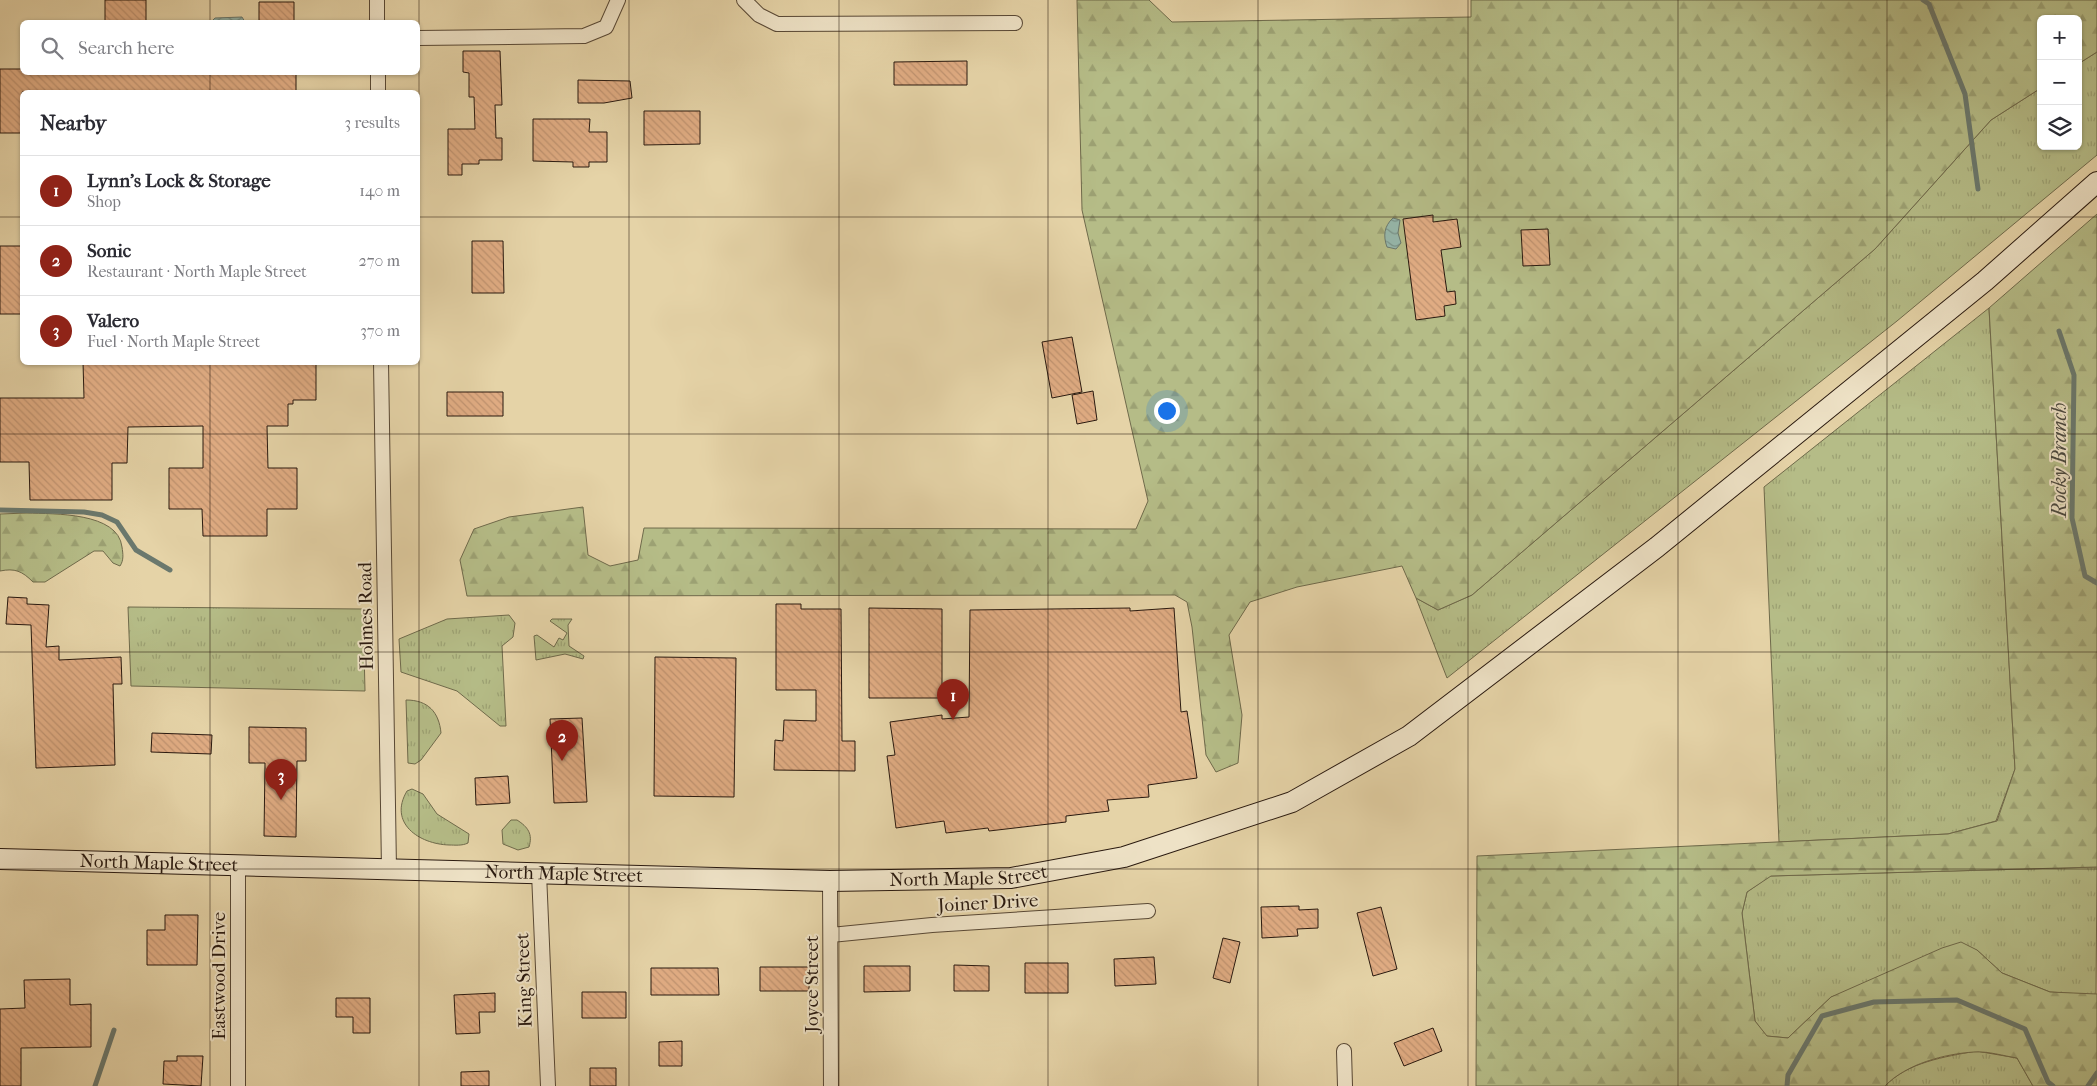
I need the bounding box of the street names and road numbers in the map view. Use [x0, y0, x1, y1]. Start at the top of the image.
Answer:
street label: Holmes Road [354, 561, 378, 670]
street label: North Maple Street [79, 850, 239, 876]
street label: North Maple Street [889, 860, 1049, 891]
street label: North Maple Street [484, 861, 643, 887]
street label: Joiner Drive [935, 889, 1039, 917]
street label: Eastwood Drive [208, 912, 230, 1040]
street label: King Street [511, 932, 537, 1028]
street label: Joyce Street [801, 935, 823, 1035]

